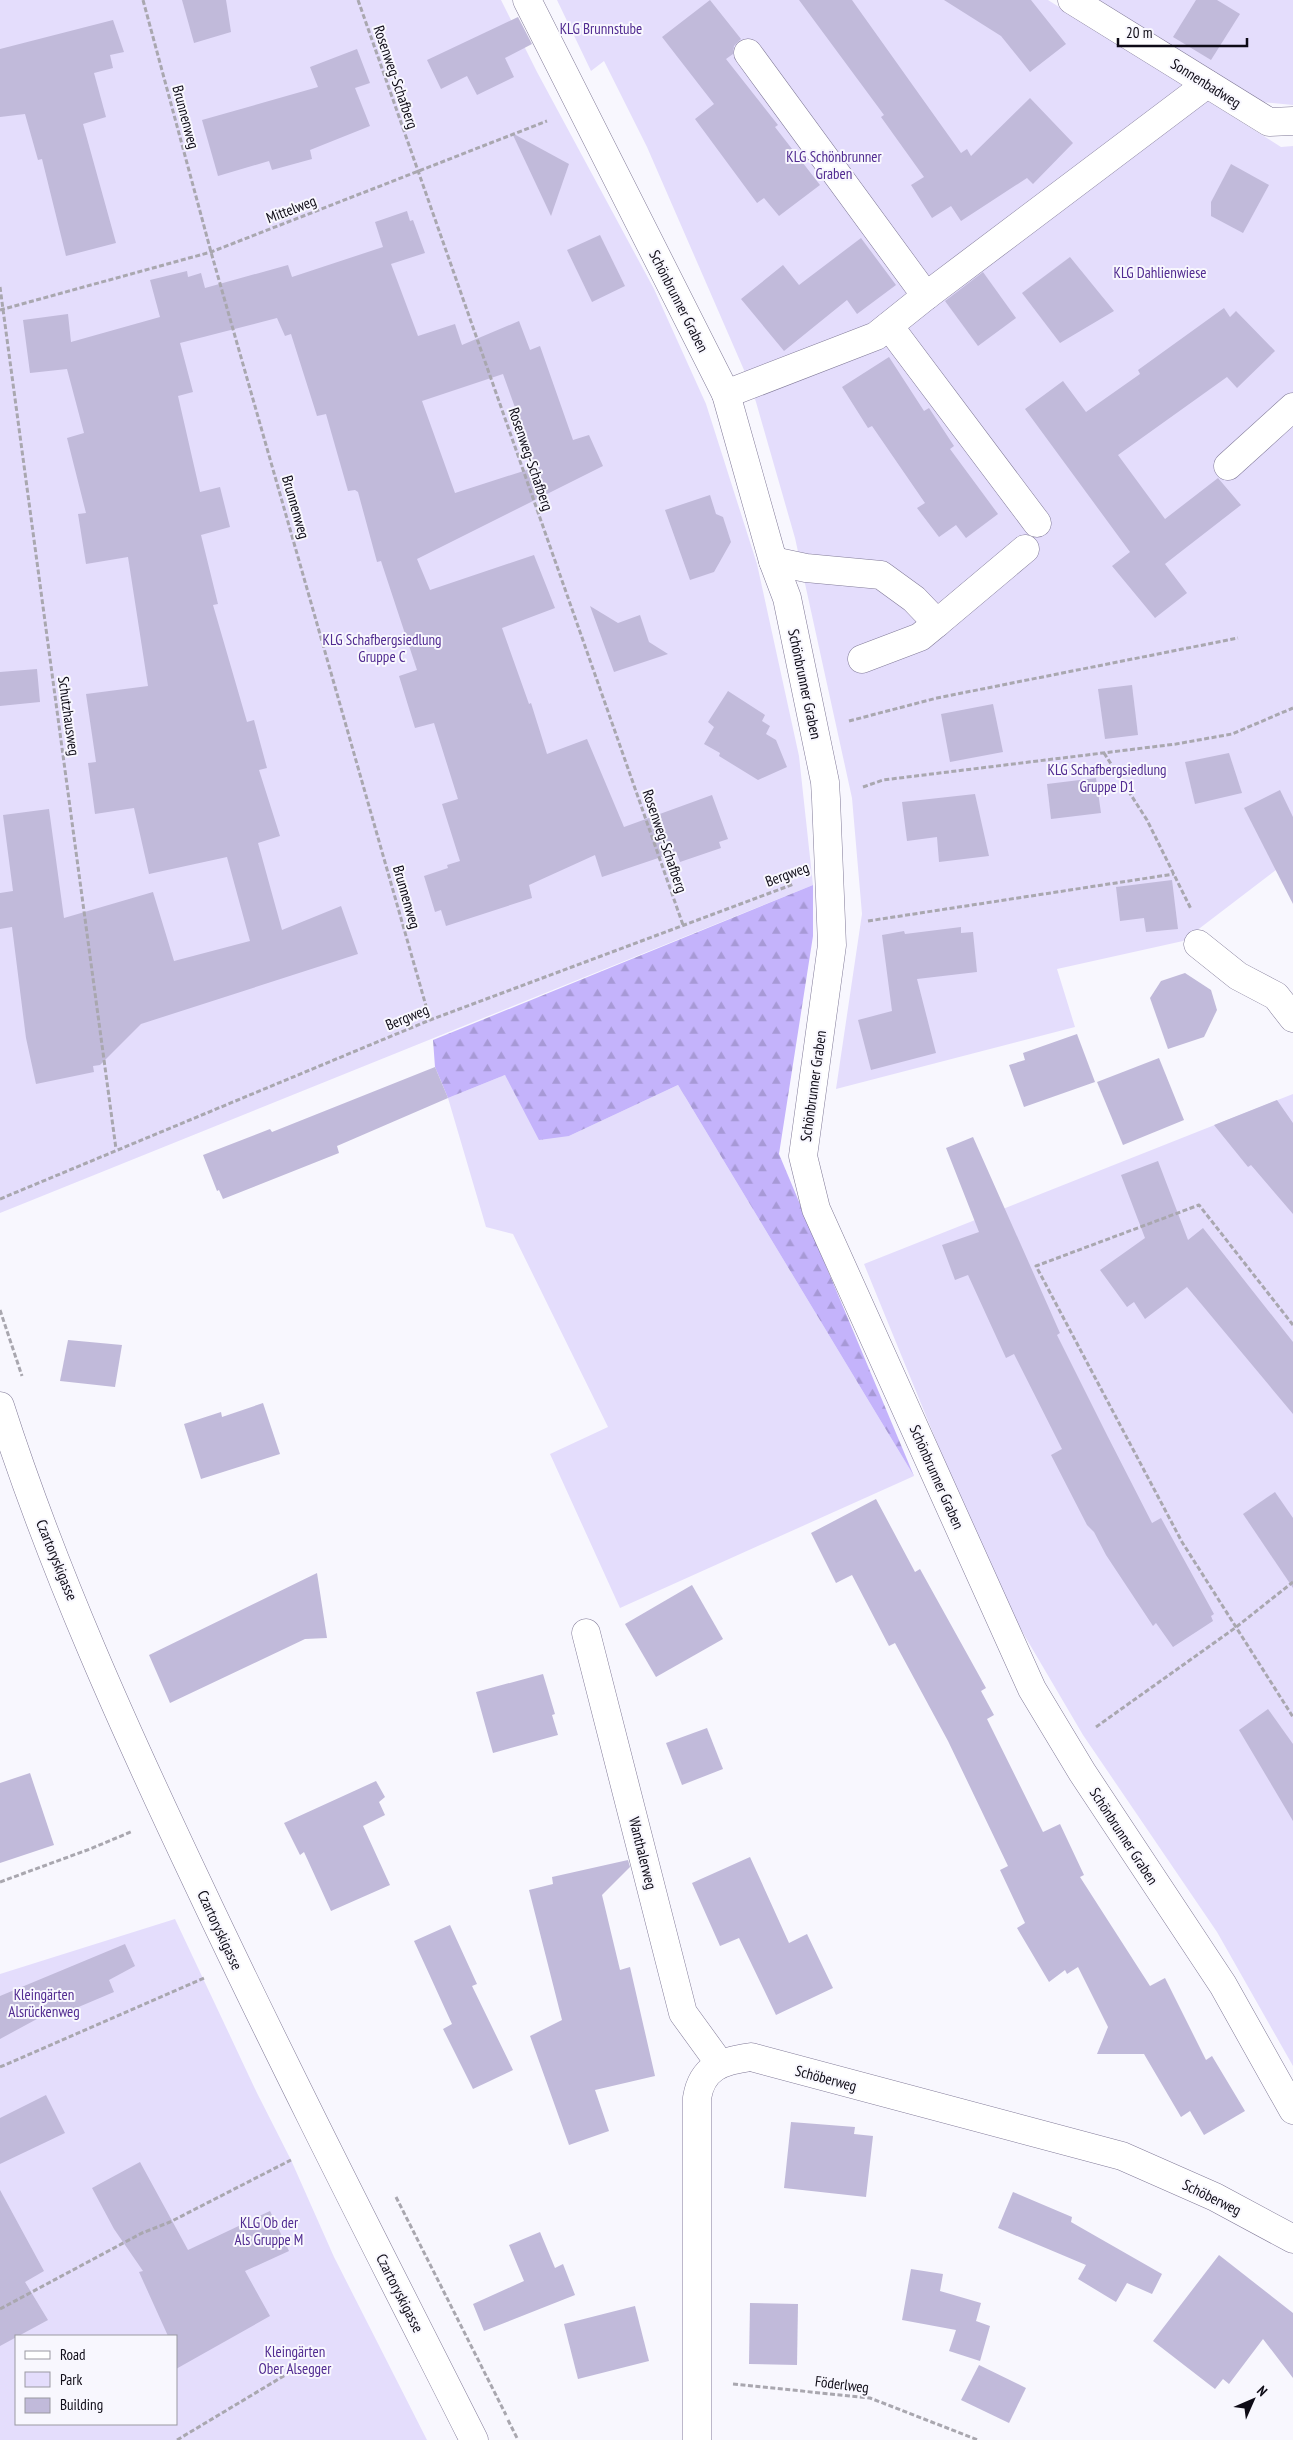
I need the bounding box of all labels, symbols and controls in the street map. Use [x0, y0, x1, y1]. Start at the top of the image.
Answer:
scale bar [1118, 15, 1247, 47]
park label: KLG Brunnstube [560, 19, 642, 38]
street label: Rosenweg-Schafberg [369, 23, 423, 131]
text: 20 m [1126, 23, 1152, 42]
street label: Sonnenbadweg [1167, 54, 1245, 112]
street label: Brunnenweg [168, 83, 204, 151]
park label: KLG Schönbrunner Graben [786, 147, 883, 183]
street label: Mittelweg [263, 191, 319, 227]
street label: Schönbrunner Graben [645, 247, 713, 355]
park label: KLG Dahlienwiese [1114, 263, 1206, 282]
street label: Rosenweg-Schafberg [504, 405, 558, 513]
street label: Brunnenweg [278, 473, 314, 541]
street label: Schönbrunner Graben [784, 627, 826, 741]
park label: KLG Schafbergsiedlung Gruppe C [323, 630, 441, 666]
street label: Schutzhausweg [54, 675, 84, 757]
park label: KLG Schafbergsiedlung Gruppe D1 [1048, 760, 1166, 796]
street label: Rosenweg-Schafberg [638, 787, 692, 895]
street label: Bergweg [763, 857, 811, 891]
street label: Brunnenweg [389, 863, 425, 931]
street label: Bergweg [383, 1000, 431, 1034]
street label: Schönbrunner Graben [796, 1029, 830, 1143]
street label: Schönbrunner Graben [906, 1422, 968, 1532]
street label: Czartoryskigasse [32, 1517, 82, 1603]
street label: Schönbrunner Graben [1086, 1784, 1162, 1888]
street label: Wanthalerweg [625, 1815, 661, 1891]
street label: Czartoryskigasse [193, 1887, 247, 1973]
park label: Kleingärten Alsrückenweg [8, 1985, 80, 2021]
street label: Schöberweg [793, 2061, 859, 2095]
street label: Schöberweg [1180, 2175, 1244, 2219]
park label: KLG Ob der Als Gruppe M [235, 2213, 303, 2249]
street label: Czartoryskigasse [372, 2251, 428, 2335]
legend [15, 2335, 178, 2425]
park label: Kleingärten Ober Alsegger [259, 2342, 332, 2378]
text: Road [60, 2345, 86, 2364]
text: Park [60, 2370, 82, 2389]
street label: Föderlweg [814, 2371, 870, 2397]
north arrow [1228, 2375, 1278, 2425]
text: N [1253, 2382, 1271, 2400]
text: Building [60, 2395, 103, 2414]

